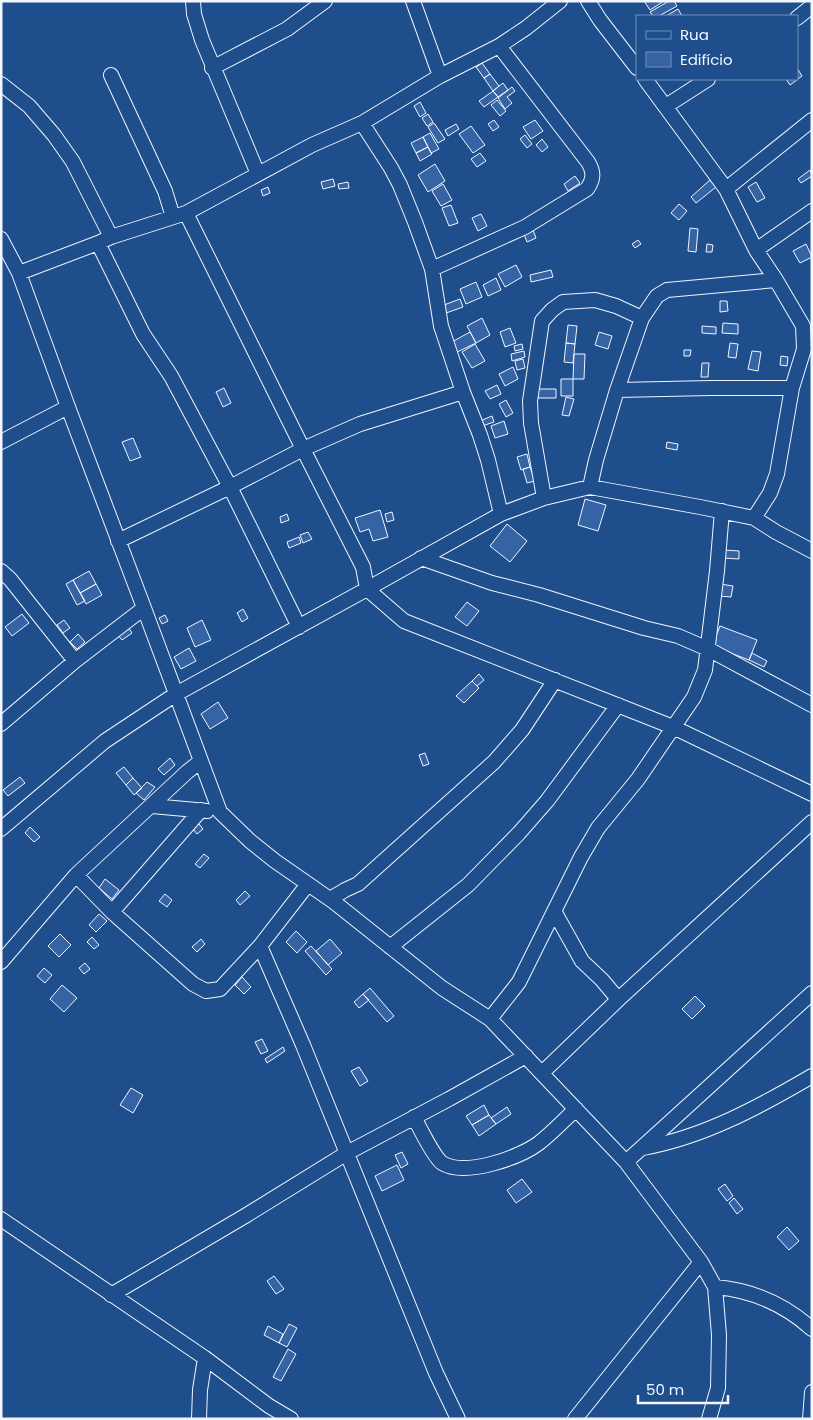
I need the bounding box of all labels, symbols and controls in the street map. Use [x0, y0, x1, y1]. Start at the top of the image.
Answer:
legend [636, 15, 798, 80]
text: Rua [680, 24, 709, 45]
text: Edifício [680, 49, 733, 70]
scale bar [638, 1372, 728, 1404]
text: 50 m [646, 1379, 684, 1400]

